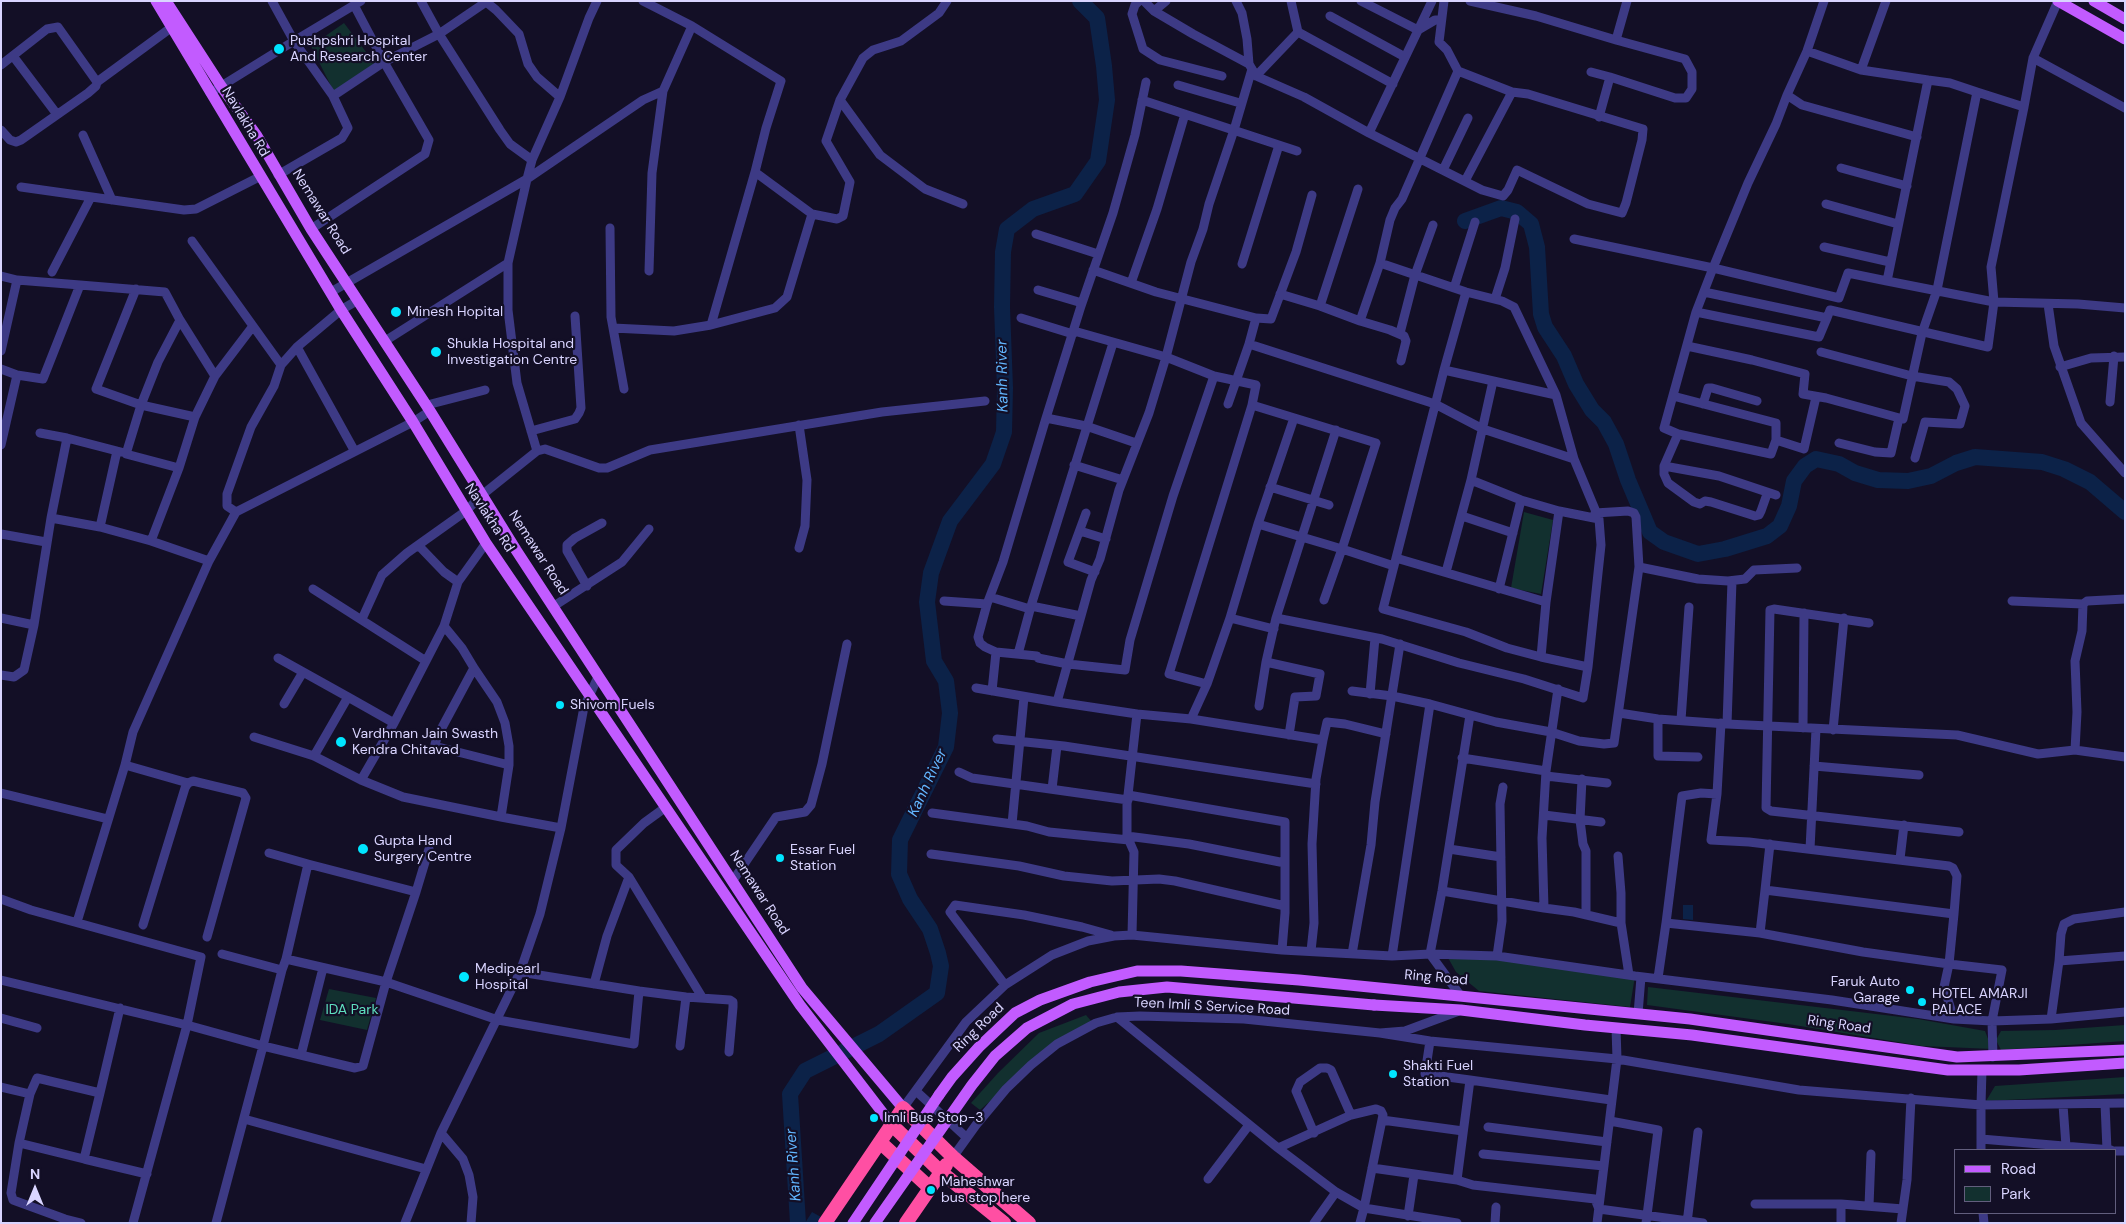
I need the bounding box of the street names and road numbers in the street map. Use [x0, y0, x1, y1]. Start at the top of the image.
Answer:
street label: Navlakha Rd [218, 84, 272, 160]
street label: Nemawar Road [288, 166, 354, 258]
street label: Navlakha Rd [461, 481, 517, 555]
street label: Nemawar Road [505, 508, 571, 598]
street label: Nemawar Road [726, 848, 792, 938]
street label: Ring Road [1403, 967, 1469, 989]
street label: Teen Imli S Service Road [1134, 995, 1290, 1019]
street label: Ring Road [950, 1000, 1008, 1056]
street label: Ring Road [1806, 1012, 1872, 1038]

